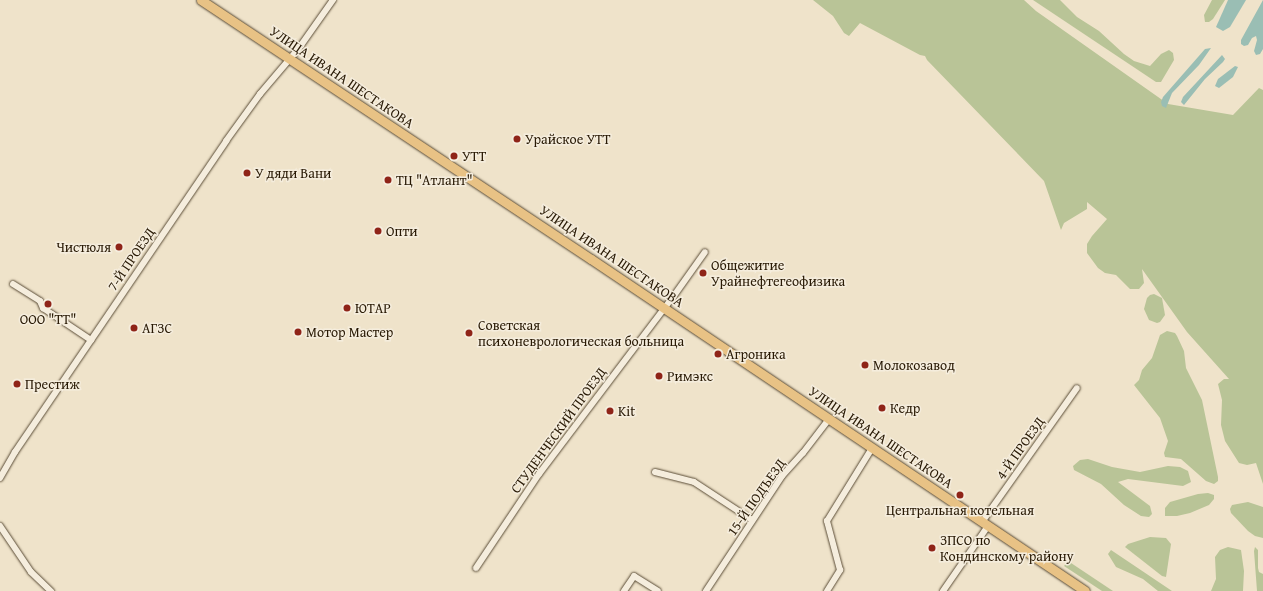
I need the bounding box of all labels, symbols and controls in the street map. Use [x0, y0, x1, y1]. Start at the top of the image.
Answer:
street label: УЛИЦА ИВАНА ШЕСТАКОВА [267, 22, 417, 132]
place label: Урайское УТТ [525, 131, 611, 147]
marker: Урайское УТТ [512, 134, 522, 144]
place label: УТТ [462, 148, 486, 164]
marker: УТТ [449, 151, 459, 161]
place label: У дяди Вани [255, 165, 331, 181]
marker: У дяди Вани [242, 168, 252, 178]
place label: ТЦ "Атлант" [396, 172, 473, 188]
marker: ТЦ "Атлант" [383, 175, 393, 185]
street label: УЛИЦА ИВАНА ШЕСТАКОВА [537, 201, 687, 311]
place label: Опти [386, 223, 417, 239]
street label: 7-Й ПРОЕЗД [104, 224, 158, 294]
marker: Опти [373, 226, 383, 236]
place label: Чистюля [56, 239, 111, 255]
marker: Чистюля [114, 242, 124, 252]
place label: Общежитие Урайнефтегеофизика [711, 257, 845, 290]
marker: Общежитие Урайнефтегеофизика [698, 268, 708, 278]
marker: ООО "ТТ" [43, 299, 53, 309]
place label: ЮТАР [355, 300, 391, 316]
marker: ЮТАР [342, 303, 352, 313]
place label: ООО "ТТ" [20, 311, 76, 327]
place label: Советская психоневрологическая больница [478, 317, 684, 350]
place label: АГЗС [142, 320, 172, 336]
marker: АГЗС [129, 323, 139, 333]
place label: Мотор Мастер [306, 324, 393, 340]
marker: Мотор Мастер [293, 327, 303, 337]
marker: Советская психоневрологическая больница [463, 327, 475, 339]
place label: Агроника [726, 346, 786, 362]
marker: Агроника [713, 349, 723, 359]
place label: Молокозавод [873, 357, 955, 373]
marker: Молокозавод [860, 360, 870, 370]
street label: СТУДЕНЧЕСКИЙ ПРОЕЗД [507, 364, 609, 496]
place label: Римэкс [667, 368, 713, 384]
marker: Римэкс [654, 371, 664, 381]
place label: Престиж [25, 376, 80, 392]
marker: Престиж [12, 379, 22, 389]
street label: УЛИЦА ИВАНА ШЕСТАКОВА [806, 382, 956, 492]
place label: Кедр [890, 400, 920, 416]
place label: Kit [618, 403, 635, 419]
marker: Кедр [877, 403, 887, 413]
marker: Kit [605, 406, 615, 416]
street label: 4-Й ПРОЕЗД [992, 414, 1048, 482]
street label: 15-Й ПОДЪЕЗД [723, 455, 789, 539]
marker: Центральная котельная [955, 490, 965, 500]
place label: Центральная котельная [886, 502, 1034, 518]
place label: ЗПСО по Кондинскому району [940, 532, 1074, 564]
marker: ЗПСО по Кондинскому району [927, 543, 937, 553]

